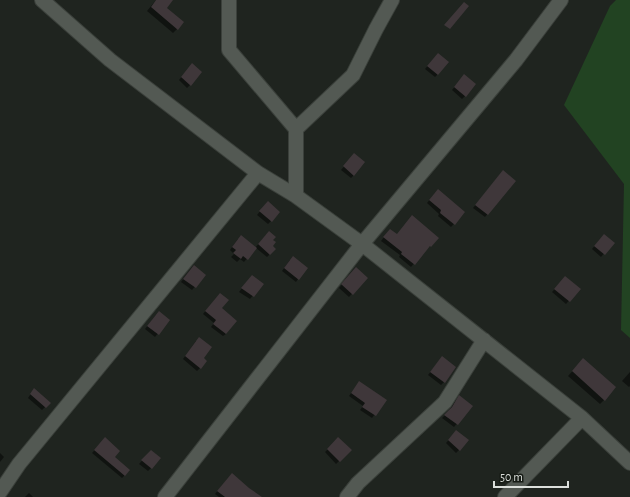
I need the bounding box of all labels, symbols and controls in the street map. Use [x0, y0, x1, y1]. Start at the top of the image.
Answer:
scale bar [494, 463, 568, 489]
text: 50 m [500, 471, 523, 483]

